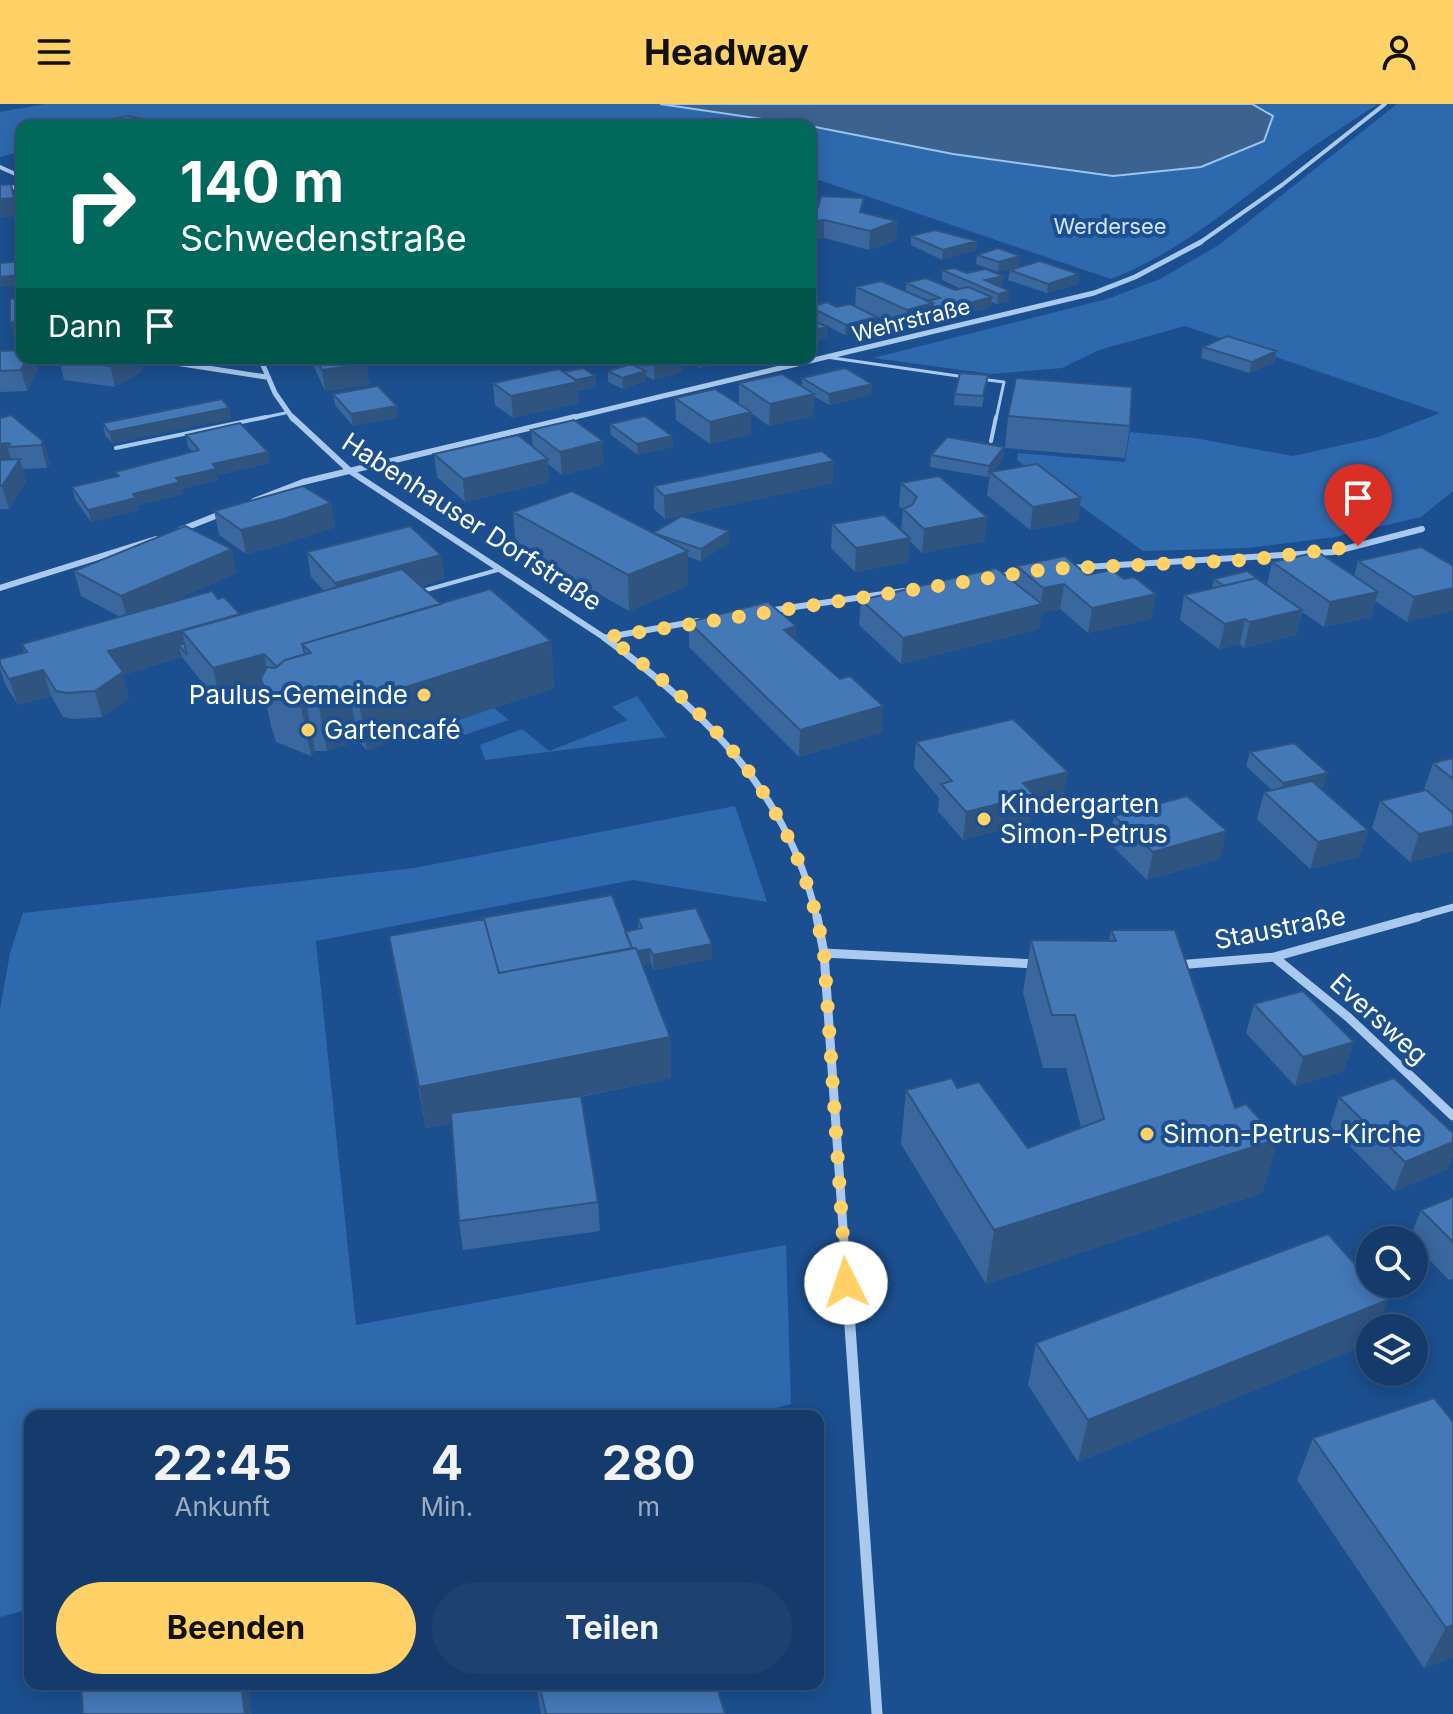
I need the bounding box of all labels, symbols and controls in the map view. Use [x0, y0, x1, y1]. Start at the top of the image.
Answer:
icon: menu [32, 30, 76, 74]
text: Headway [644, 30, 809, 74]
icon: person [1377, 30, 1421, 74]
text: 140 m [180, 148, 344, 216]
icon: right [48, 152, 152, 256]
park label: Werdersee [1053, 213, 1167, 239]
text: Schwedenstraße [180, 216, 467, 260]
street label: Wehrstraße [849, 293, 973, 347]
icon: arrive [138, 304, 182, 348]
text: Dann [48, 308, 122, 344]
street label: Habenhauser Dorfstraße [337, 426, 608, 617]
pin [1324, 464, 1392, 546]
icon: arrive [1336, 476, 1380, 520]
place label: Paulus-Gemeinde [189, 679, 408, 710]
marker: Paulus-Gemeinde [415, 686, 433, 704]
place label: Gartencafé [324, 714, 461, 745]
marker: Gartencafé [299, 721, 317, 739]
place label: Kindergarten Simon-Petrus [1000, 788, 1168, 849]
marker: Kindergarten Simon-Petrus [975, 810, 993, 828]
street label: Staustraße [1212, 900, 1348, 955]
street label: Eversweg [1324, 967, 1434, 1070]
place label: Simon-Petrus-Kirche [1163, 1118, 1422, 1149]
marker: Simon-Petrus-Kirche [1138, 1125, 1156, 1143]
map controls [1356, 1226, 1428, 1386]
button: search [1356, 1226, 1428, 1298]
position arrow [804, 1241, 888, 1325]
button: layers [1356, 1314, 1428, 1386]
text: 22:45 [152, 1433, 292, 1492]
text: 4 [431, 1433, 463, 1492]
text: 280 [602, 1433, 696, 1492]
text: Ankunft [175, 1491, 270, 1522]
text: Min. [421, 1491, 473, 1522]
text: m [637, 1491, 660, 1522]
button: Beenden [56, 1582, 416, 1674]
button: Teilen [432, 1582, 792, 1674]

